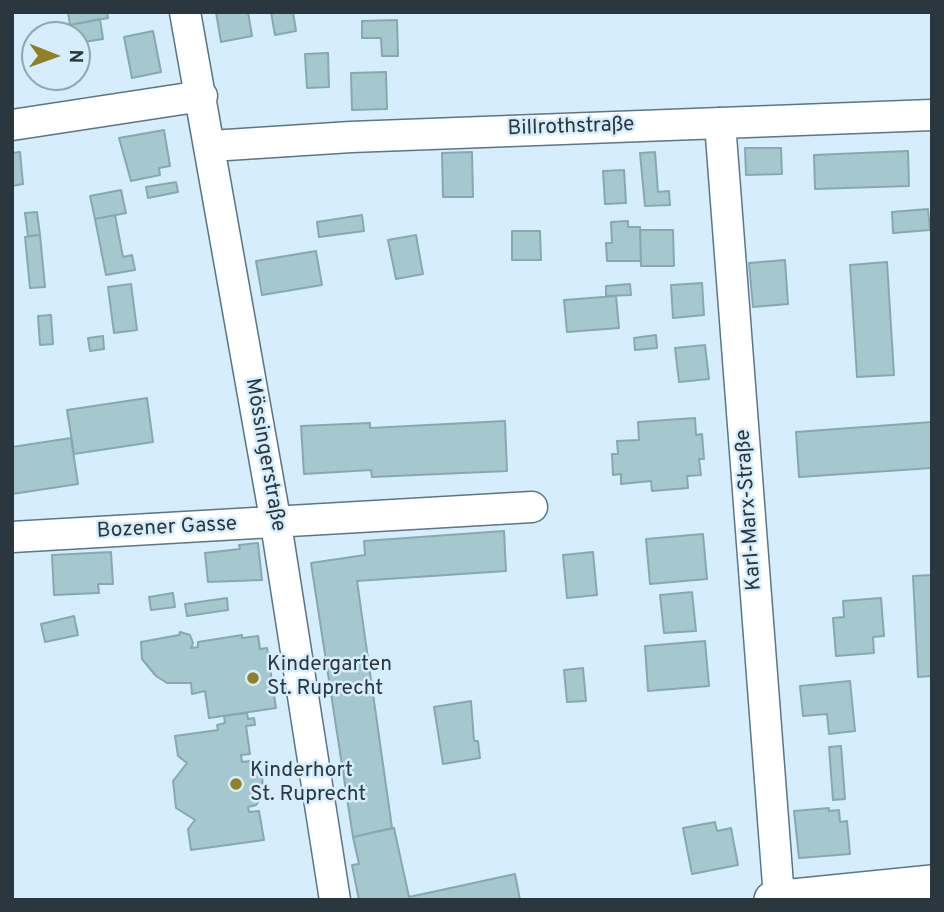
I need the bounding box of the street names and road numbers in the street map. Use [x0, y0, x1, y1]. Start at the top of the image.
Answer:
street label: Billrothstraße [507, 113, 635, 143]
street label: Mössingerstraße [238, 376, 290, 534]
street label: Karl-Marx-Straße [732, 428, 768, 592]
street label: Bozener Gasse [96, 513, 238, 545]

